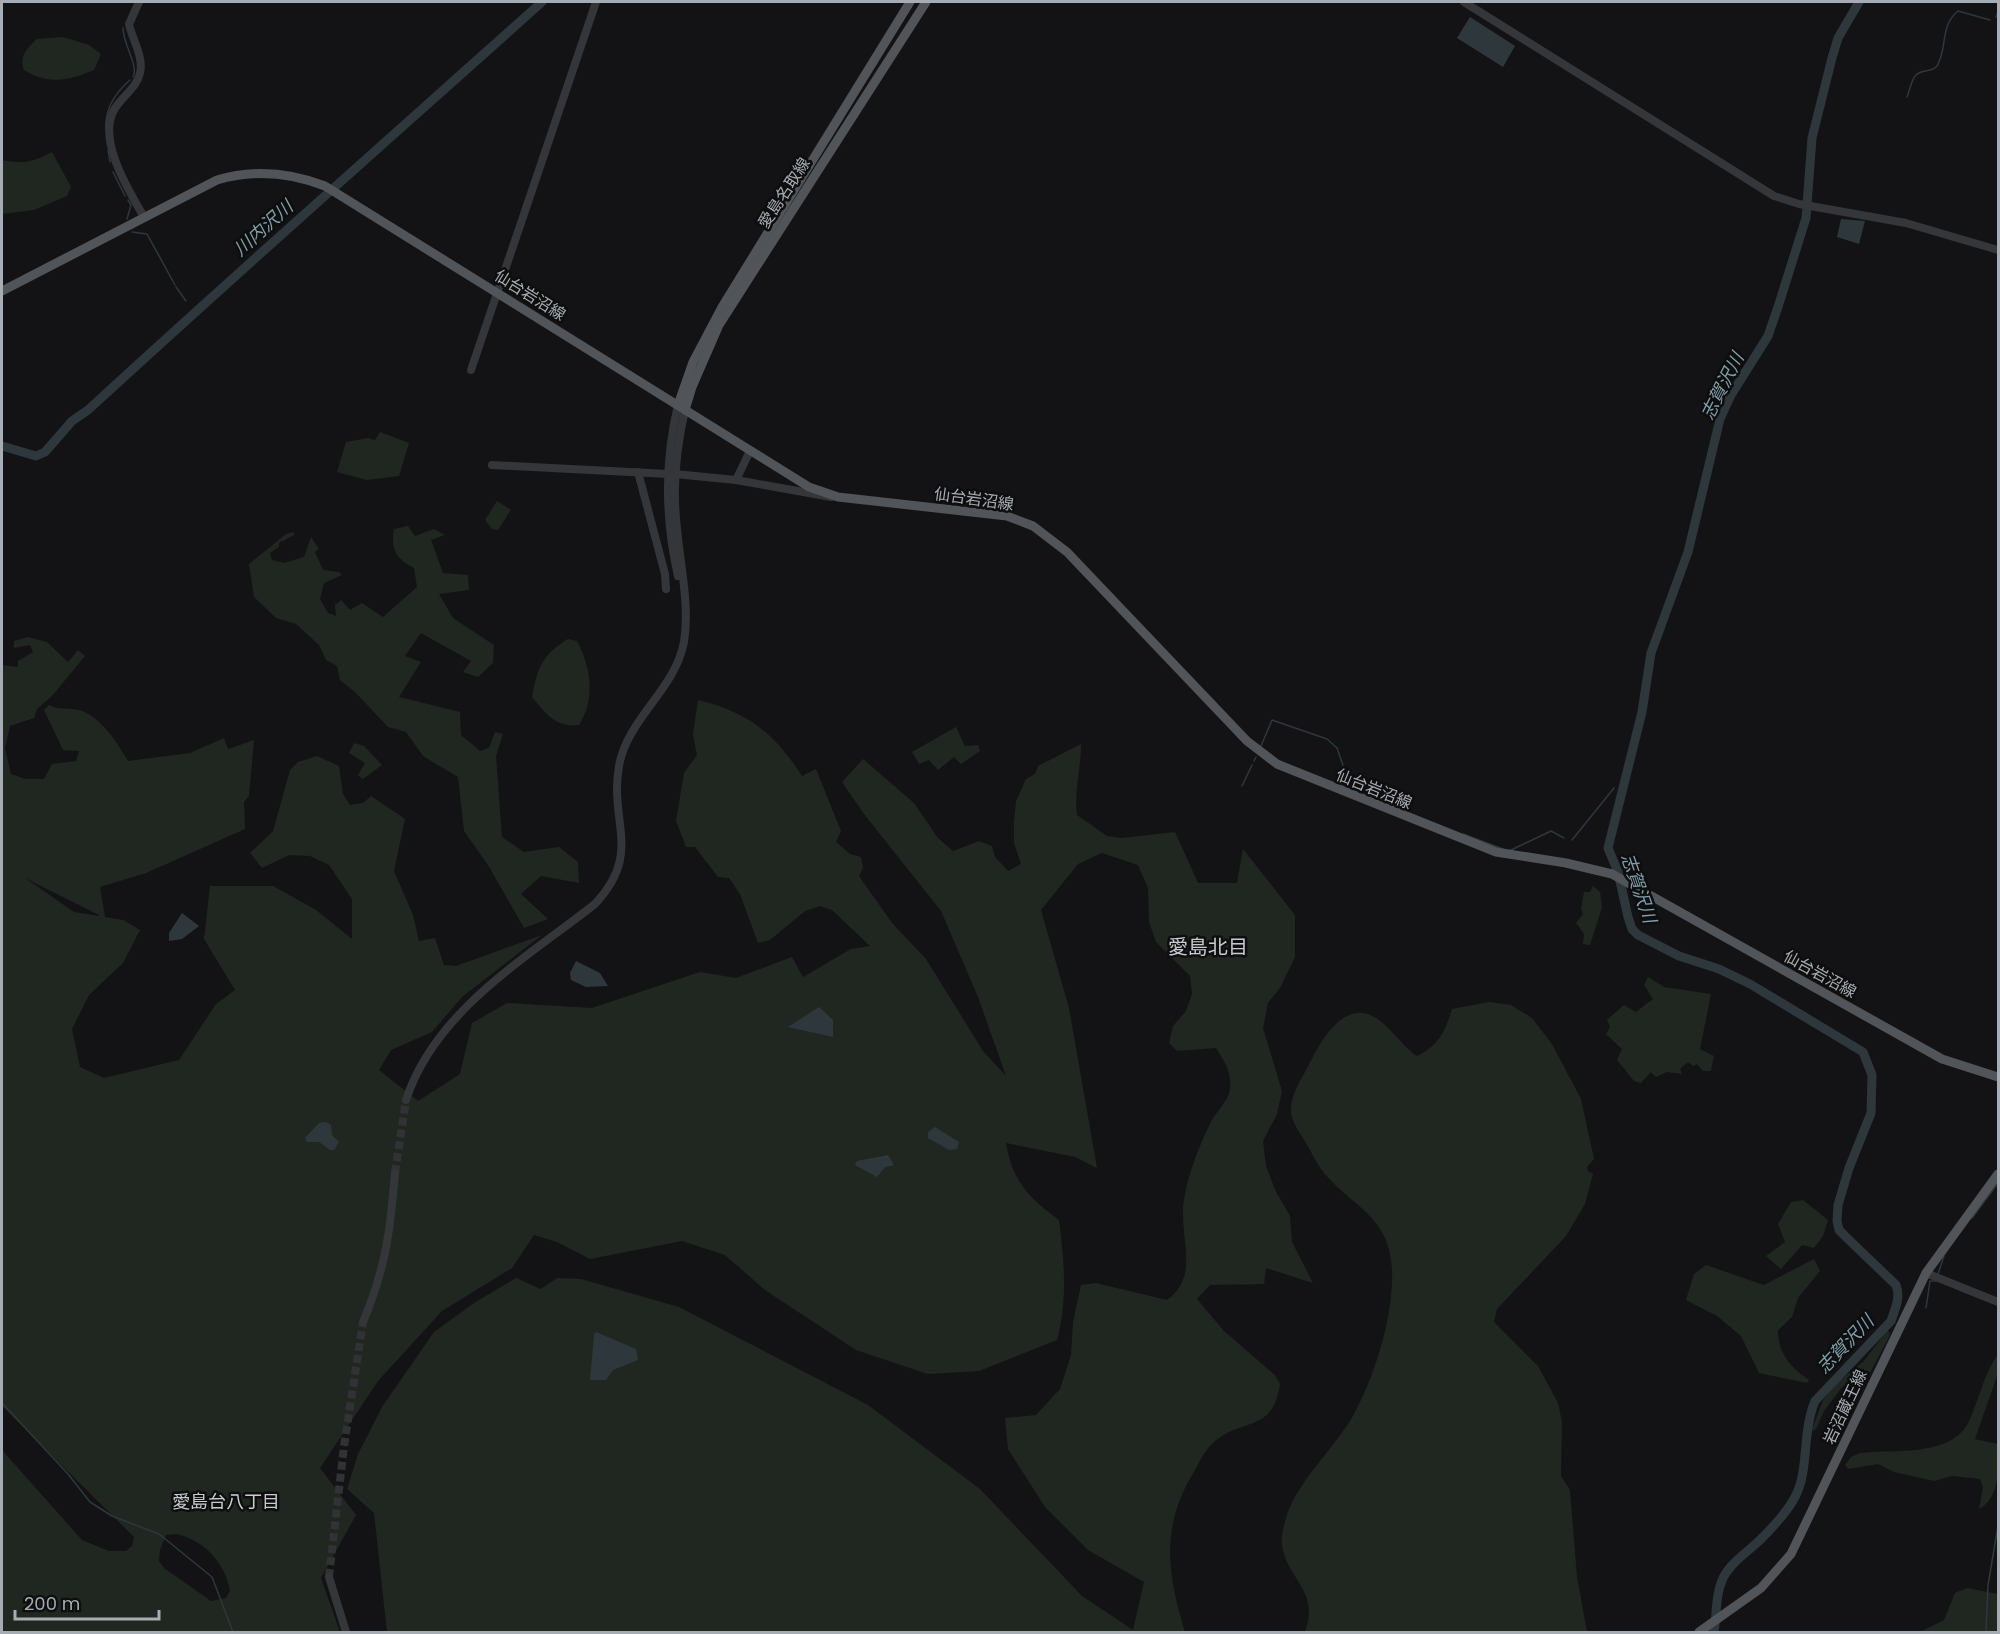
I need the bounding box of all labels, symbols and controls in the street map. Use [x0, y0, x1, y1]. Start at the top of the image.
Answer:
street label: 愛島名取線 [753, 153, 815, 233]
water label: 川内沢川 [228, 193, 300, 261]
street label: 仙台岩沼線 [490, 264, 570, 326]
water label: 志賀沢川 [1695, 346, 1750, 424]
street label: 仙台岩沼線 [933, 482, 1015, 516]
street label: 仙台岩沼線 [1333, 763, 1415, 815]
water label: 志賀沢川 [1615, 850, 1663, 928]
district label: 愛島北目 [1168, 933, 1248, 961]
street label: 仙台岩沼線 [1779, 945, 1861, 1003]
water label: 志賀沢川 [1811, 1308, 1880, 1379]
street label: 岩沼蔵王線 [1818, 1366, 1872, 1448]
district label: 愛島台八丁目 [172, 1489, 280, 1514]
scale bar [15, 1583, 159, 1621]
text: 200 m [24, 1591, 80, 1616]

